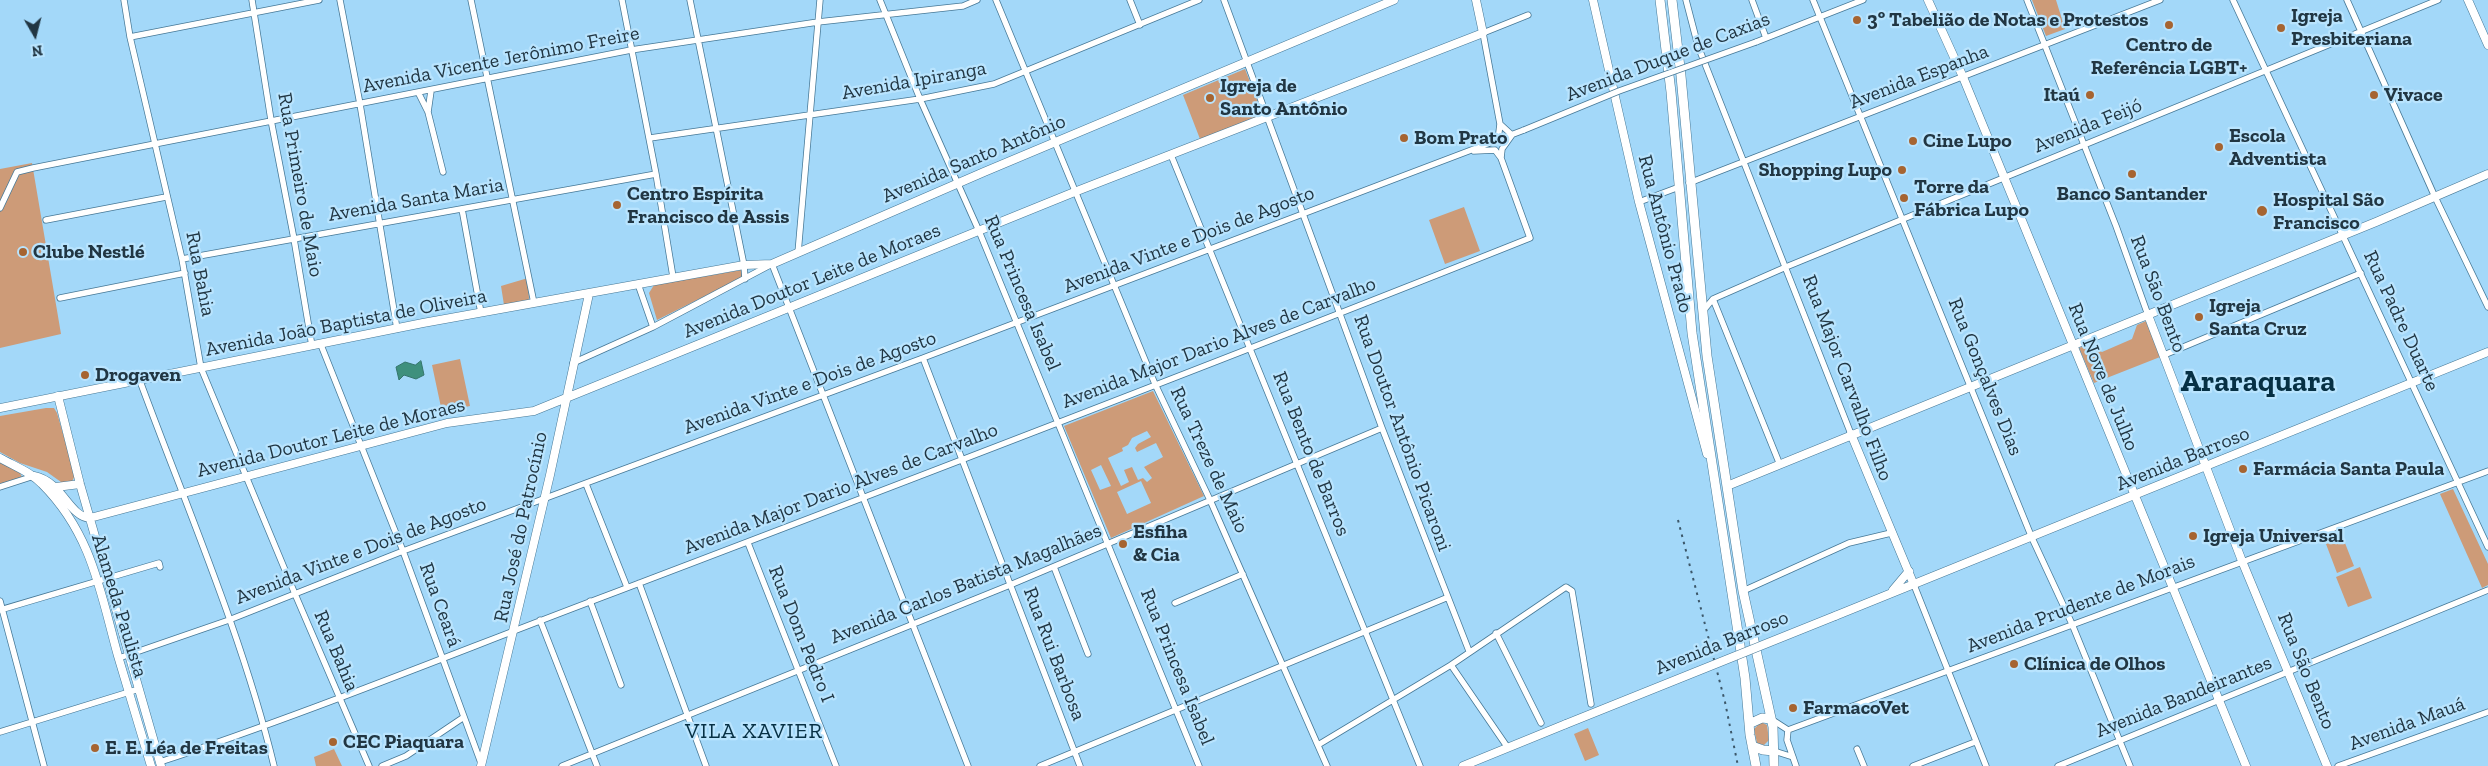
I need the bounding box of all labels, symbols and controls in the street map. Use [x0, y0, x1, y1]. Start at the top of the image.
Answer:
place label: Igreja Presbiteriana [2291, 4, 2412, 51]
street label: Avenida Duque de Caxias [1563, 7, 1773, 107]
place label: 3º Tabelião de Notas e Protestos [1867, 8, 2148, 32]
north arrow [10, 10, 60, 60]
marker: 3º Tabelião de Notas e Protestos [1851, 14, 1863, 26]
marker: Centro de Referência LGBT+ [2163, 19, 2175, 31]
street label: Avenida Vicente Jerônimo Freire [361, 21, 641, 99]
marker: Igreja Presbiteriana [2275, 22, 2287, 34]
place label: Centro de Referência LGBT+ [2091, 33, 2247, 80]
street label: Avenida Espanha [1846, 39, 1992, 115]
text: N [31, 41, 44, 60]
street label: Avenida Ipiranga [840, 56, 988, 106]
place label: Igreja de Santo Antônio [1220, 74, 1348, 121]
place label: Itaú [2043, 83, 2080, 107]
place label: Vivace [2384, 83, 2443, 107]
marker: Itaú [2084, 89, 2096, 101]
marker: Vivace [2368, 89, 2380, 101]
street label: Rua Primeiro de Maio [272, 91, 328, 279]
marker: Igreja de Santo Antônio [1204, 92, 1216, 104]
street label: Avenida Feijó [2030, 93, 2146, 159]
street label: Avenida Santo Antônio [879, 109, 1069, 209]
place label: Escola Adventista [2229, 124, 2327, 171]
place label: Bom Prato [1414, 126, 1507, 150]
place label: Cine Lupo [1923, 129, 2012, 153]
marker: Bom Prato [1398, 132, 1410, 144]
marker: Cine Lupo [1907, 135, 1919, 147]
marker: Escola Adventista [2213, 141, 2225, 153]
street label: Rua Antônio Prado [1632, 152, 1698, 316]
place label: Shopping Lupo [1758, 158, 1892, 182]
marker: Shopping Lupo [1896, 164, 1908, 176]
marker: Banco Santander [2126, 168, 2138, 180]
street label: Avenida Santa Maria [326, 173, 506, 227]
place label: Torre da Fábrica Lupo [1914, 175, 2029, 222]
street label: Avenida Vinte e Dois de Agosto [1060, 181, 1318, 299]
place label: Centro Espírita Francisco de Assis [627, 182, 789, 229]
place label: Banco Santander [2057, 182, 2207, 206]
place label: Hospital São Francisco [2273, 188, 2384, 235]
marker: Torre da Fábrica Lupo [1898, 192, 1910, 204]
marker: Centro Espírita Francisco de Assis [611, 199, 623, 211]
marker: Hospital São Francisco [2255, 204, 2269, 218]
street label: Rua Princesa Isabel [978, 212, 1066, 374]
street label: Avenida Doutor Leite de Moraes [680, 218, 944, 344]
street label: Rua Bahia [180, 230, 220, 318]
street label: Rua São Bento [2125, 232, 2191, 356]
place label: Clube Nestlé [33, 240, 145, 264]
marker: Clube Nestlé [17, 246, 29, 258]
street label: Rua Padre Duarte [2358, 247, 2444, 395]
street label: Avenida Major Dario Alves de Carvalho [1059, 272, 1379, 414]
street label: Rua Major Carvalho Filho [1797, 272, 1897, 484]
street label: Avenida João Baptista de Oliveira [203, 284, 489, 362]
place label: Igreja Santa Cruz [2209, 294, 2307, 341]
street label: Rua Gonçalves Dias [1942, 295, 2028, 459]
street label: Rua Nove de Julho [2062, 300, 2144, 454]
marker: Igreja Santa Cruz [2193, 311, 2205, 323]
street label: Rua Doutor Antônio Picaroni [1348, 312, 1456, 554]
street label: Avenida Vinte e Dois de Agosto [680, 326, 940, 440]
place label: Drogaven [95, 363, 181, 387]
district label: Araraquara [2180, 364, 2336, 400]
street label: Rua Bento de Barros [1267, 368, 1355, 540]
marker: Drogaven [79, 369, 91, 381]
street label: Rua Treze de Maio [1165, 383, 1253, 537]
street label: Avenida Doutor Leite de Moraes [194, 393, 468, 483]
street label: Avenida Major Dario Alves de Carvalho [681, 418, 1001, 560]
street label: Avenida Barroso [2113, 421, 2253, 497]
street label: Rua José do Patrocínio [489, 429, 553, 625]
place label: Farmácia Santa Paula [2253, 457, 2444, 481]
marker: Farmácia Santa Paula [2237, 463, 2249, 475]
street label: Avenida Vinte e Dois de Agosto [232, 492, 490, 610]
street label: Avenida Carlos Batista Magalhães [827, 518, 1105, 650]
place label: Esfiha & Cia [1133, 520, 1188, 567]
place label: Igreja Universal [2203, 524, 2344, 548]
marker: Igreja Universal [2187, 530, 2199, 542]
street label: Alameda Paulista [86, 531, 152, 681]
marker: Esfiha & Cia [1117, 538, 1129, 550]
street label: Avenida Prudente de Morais [1963, 549, 2199, 659]
street label: Rua Ceará [414, 560, 466, 650]
street label: Rua Dom Pedro I [763, 562, 839, 706]
street label: Rua Rui Barbosa [1018, 584, 1090, 724]
street label: Rua Princesa Isabel [1135, 585, 1219, 749]
street label: Avenida Barroso [1652, 605, 1792, 681]
street label: Rua Bahia [308, 607, 364, 695]
street label: Rua São Bento [2272, 609, 2340, 733]
street label: Avenida Bandeirantes [2092, 651, 2276, 743]
place label: Clínica de Olhos [2024, 652, 2165, 676]
marker: Clínica de Olhos [2008, 658, 2020, 670]
street label: Avenida Mauá [2346, 692, 2468, 756]
place label: FarmacoVet [1803, 696, 1909, 720]
marker: FarmacoVet [1787, 702, 1799, 714]
district label: VILA XAVIER [684, 719, 824, 745]
place label: CEC Piaquara [343, 730, 464, 754]
place label: E. E. Léa de Freitas [105, 736, 268, 760]
marker: CEC Piaquara [327, 736, 339, 748]
marker: E. E. Léa de Freitas [89, 742, 101, 754]

